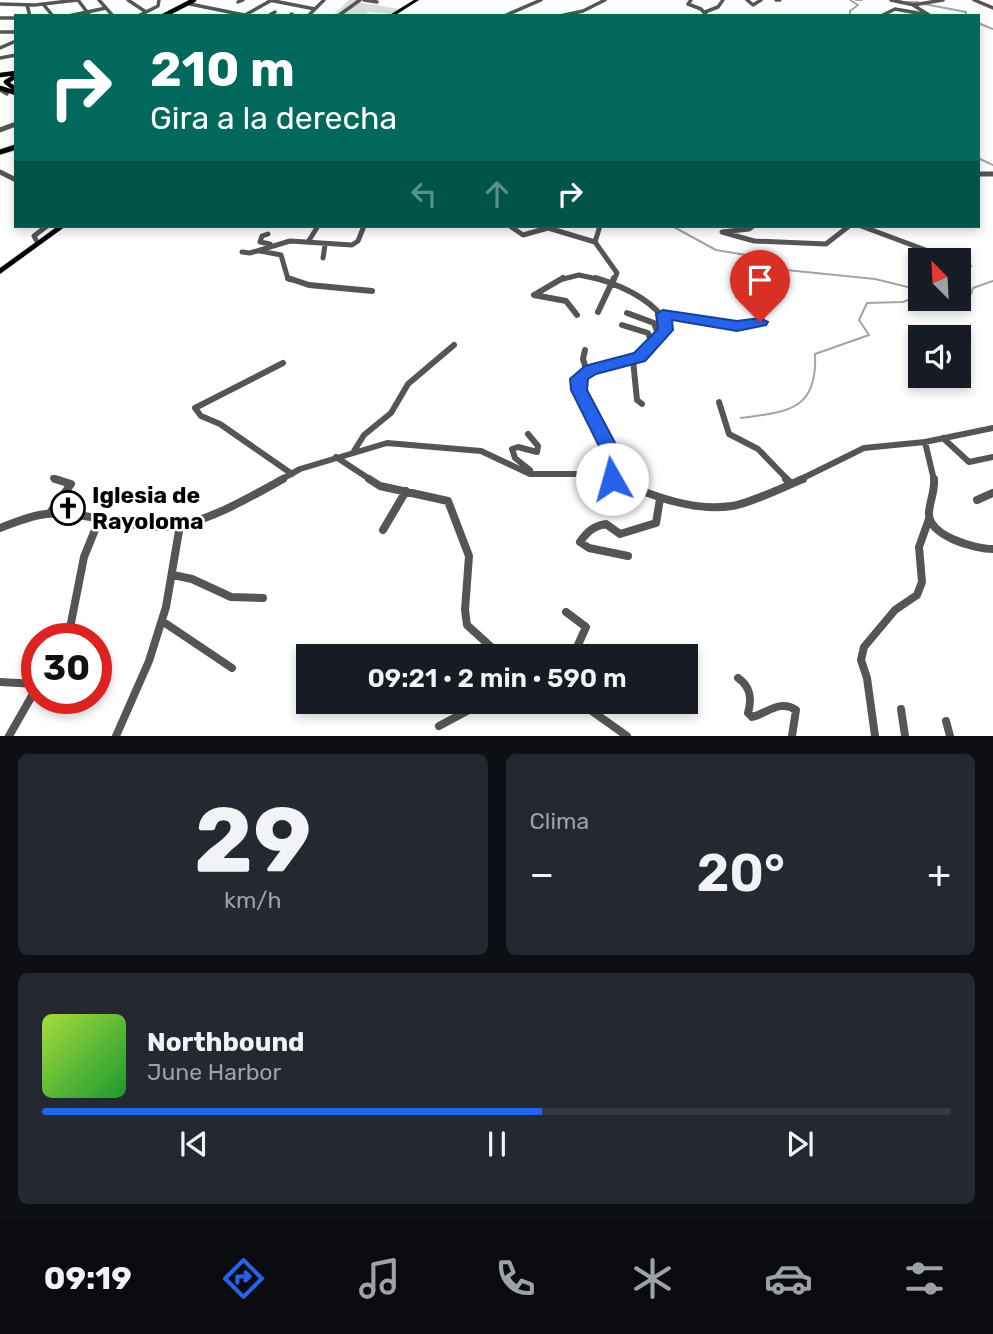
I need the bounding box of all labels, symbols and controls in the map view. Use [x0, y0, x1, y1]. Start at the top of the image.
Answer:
text: 210 m [150, 40, 295, 98]
icon: right [35, 42, 126, 133]
text: Gira a la derecha [150, 99, 397, 137]
icon: left [405, 175, 443, 213]
icon: ahead [478, 175, 516, 213]
icon: right [551, 175, 589, 213]
north arrow [908, 248, 971, 312]
map controls [908, 248, 971, 388]
pin [730, 250, 790, 322]
icon: arrive [741, 261, 779, 299]
button: sound [908, 325, 971, 388]
position arrow [575, 442, 649, 516]
place label: Iglesia de Rayoloma [92, 481, 204, 535]
church icon: Iglesia de Rayoloma [49, 489, 87, 527]
speed limit sign: 30 [21, 623, 112, 714]
text: 09:21 · 2 min · 590 m [367, 663, 627, 694]
text: 29 [194, 786, 311, 894]
text: Clima [530, 807, 589, 835]
text: 20° [696, 842, 785, 904]
text: − [530, 851, 554, 897]
text: + [927, 851, 951, 897]
text: km/h [224, 886, 281, 914]
text: Northbound [147, 1027, 305, 1058]
text: June Harbor [147, 1058, 281, 1086]
icon: previous [175, 1125, 213, 1163]
icon: pause [478, 1125, 516, 1163]
icon: next [781, 1125, 819, 1163]
icon: directions [219, 1254, 268, 1303]
icon: music [355, 1254, 404, 1303]
icon: phone [491, 1254, 540, 1303]
icon: climate [628, 1254, 677, 1303]
icon: car [764, 1254, 813, 1303]
icon: filters [900, 1254, 949, 1303]
text: 09:19 [44, 1259, 132, 1297]

